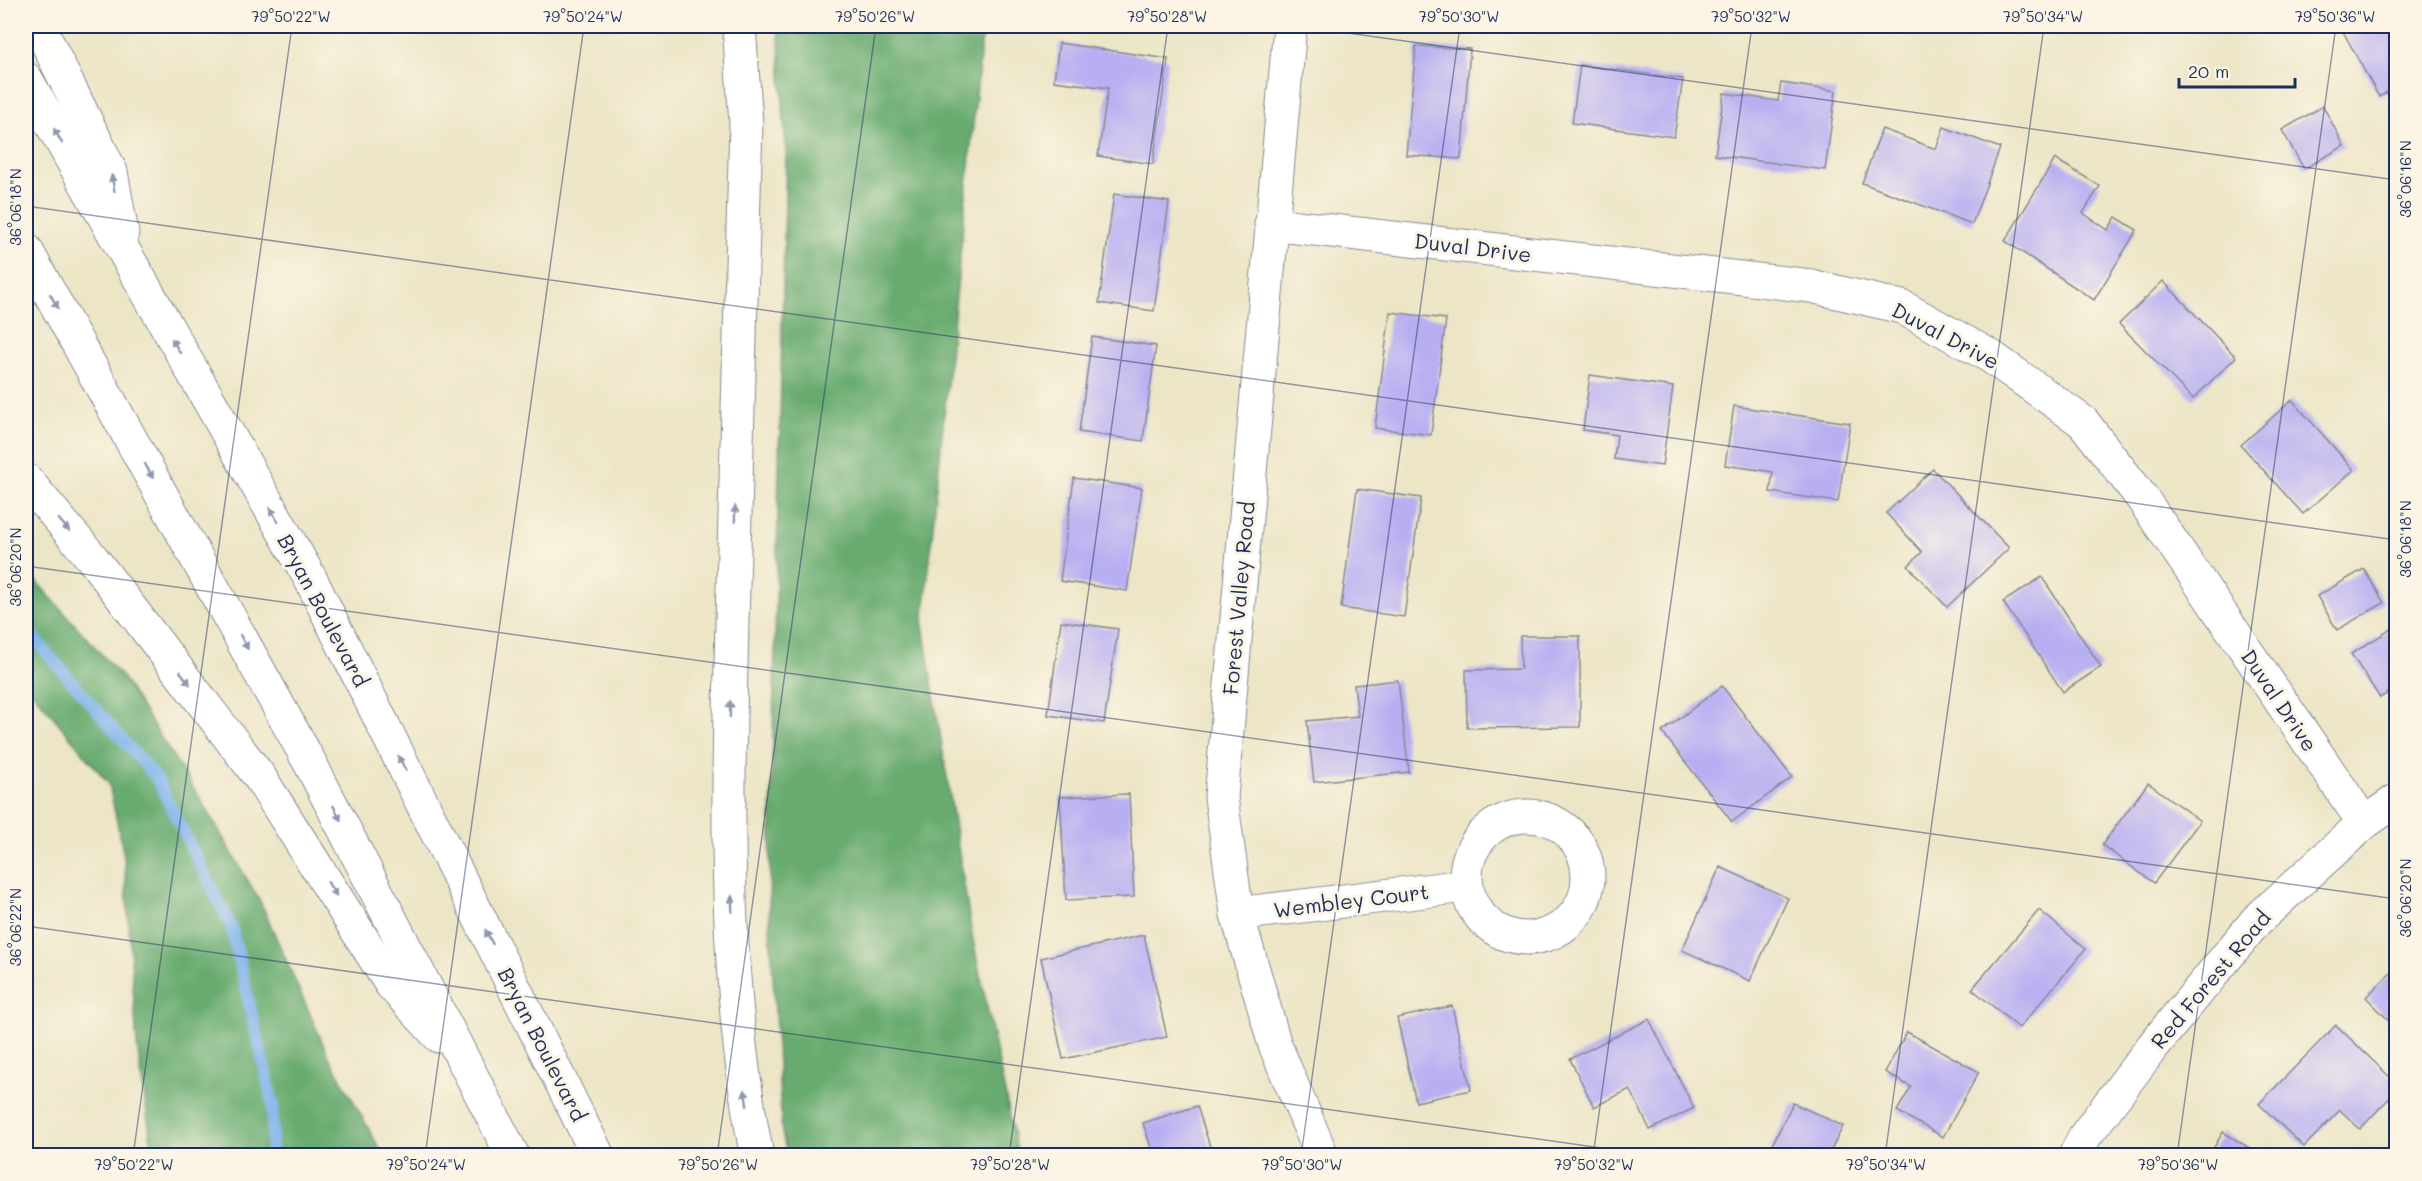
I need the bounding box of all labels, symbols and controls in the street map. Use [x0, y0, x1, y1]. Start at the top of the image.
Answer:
text: 79°50'22"W [251, 6, 331, 26]
text: 79°50'24"W [543, 6, 623, 26]
text: 79°50'26"W [835, 6, 915, 26]
text: 79°50'28"W [1127, 6, 1207, 26]
text: 79°50'30"W [1419, 6, 1499, 26]
text: 79°50'32"W [1711, 6, 1791, 26]
text: 79°50'34"W [2003, 6, 2083, 26]
text: 79°50'36"W [2295, 6, 2375, 26]
scale bar [2179, 51, 2294, 89]
text: 20 m [2188, 59, 2229, 83]
one-way arrow [53, 128, 63, 145]
text: 36°06'16"N [2395, 140, 2415, 218]
text: 36°06'18"N [5, 168, 25, 246]
one-way arrow [108, 173, 117, 192]
street label: Duval Drive [1413, 226, 1533, 268]
one-way arrow [49, 293, 59, 310]
street label: Duval Drive [1888, 295, 2004, 375]
one-way arrow [172, 338, 182, 355]
one-way arrow [144, 463, 154, 480]
street label: Forest Valley Road [1216, 500, 1260, 696]
text: 36°06'18"N [2395, 500, 2415, 578]
one-way arrow [731, 504, 740, 523]
one-way arrow [269, 506, 279, 523]
one-way arrow [57, 517, 70, 533]
text: 36°06'20"N [5, 527, 25, 607]
street label: Bryan Boulevard [272, 529, 376, 691]
one-way arrow [239, 634, 249, 651]
street label: Duval Drive [2236, 644, 2324, 756]
one-way arrow [178, 670, 190, 685]
one-way arrow [725, 699, 735, 718]
one-way arrow [398, 754, 408, 772]
one-way arrow [332, 805, 341, 822]
text: 36°06'20"N [2395, 858, 2415, 938]
street label: Wembley Court [1272, 877, 1430, 923]
one-way arrow [326, 881, 337, 897]
text: 36°06'22"N [5, 888, 25, 966]
one-way arrow [727, 894, 736, 913]
street label: Red Forest Road [2144, 904, 2276, 1054]
one-way arrow [485, 929, 494, 946]
street label: Bryan Boulevard [493, 962, 593, 1126]
one-way arrow [741, 1088, 750, 1107]
text: 79°50'22"W [94, 1154, 174, 1174]
text: 79°50'24"W [386, 1154, 466, 1174]
text: 79°50'26"W [678, 1154, 758, 1174]
text: 79°50'28"W [970, 1154, 1050, 1174]
text: 79°50'30"W [1262, 1154, 1342, 1174]
text: 79°50'32"W [1554, 1154, 1634, 1174]
text: 79°50'34"W [1846, 1154, 1926, 1174]
text: 79°50'36"W [2138, 1154, 2218, 1174]

